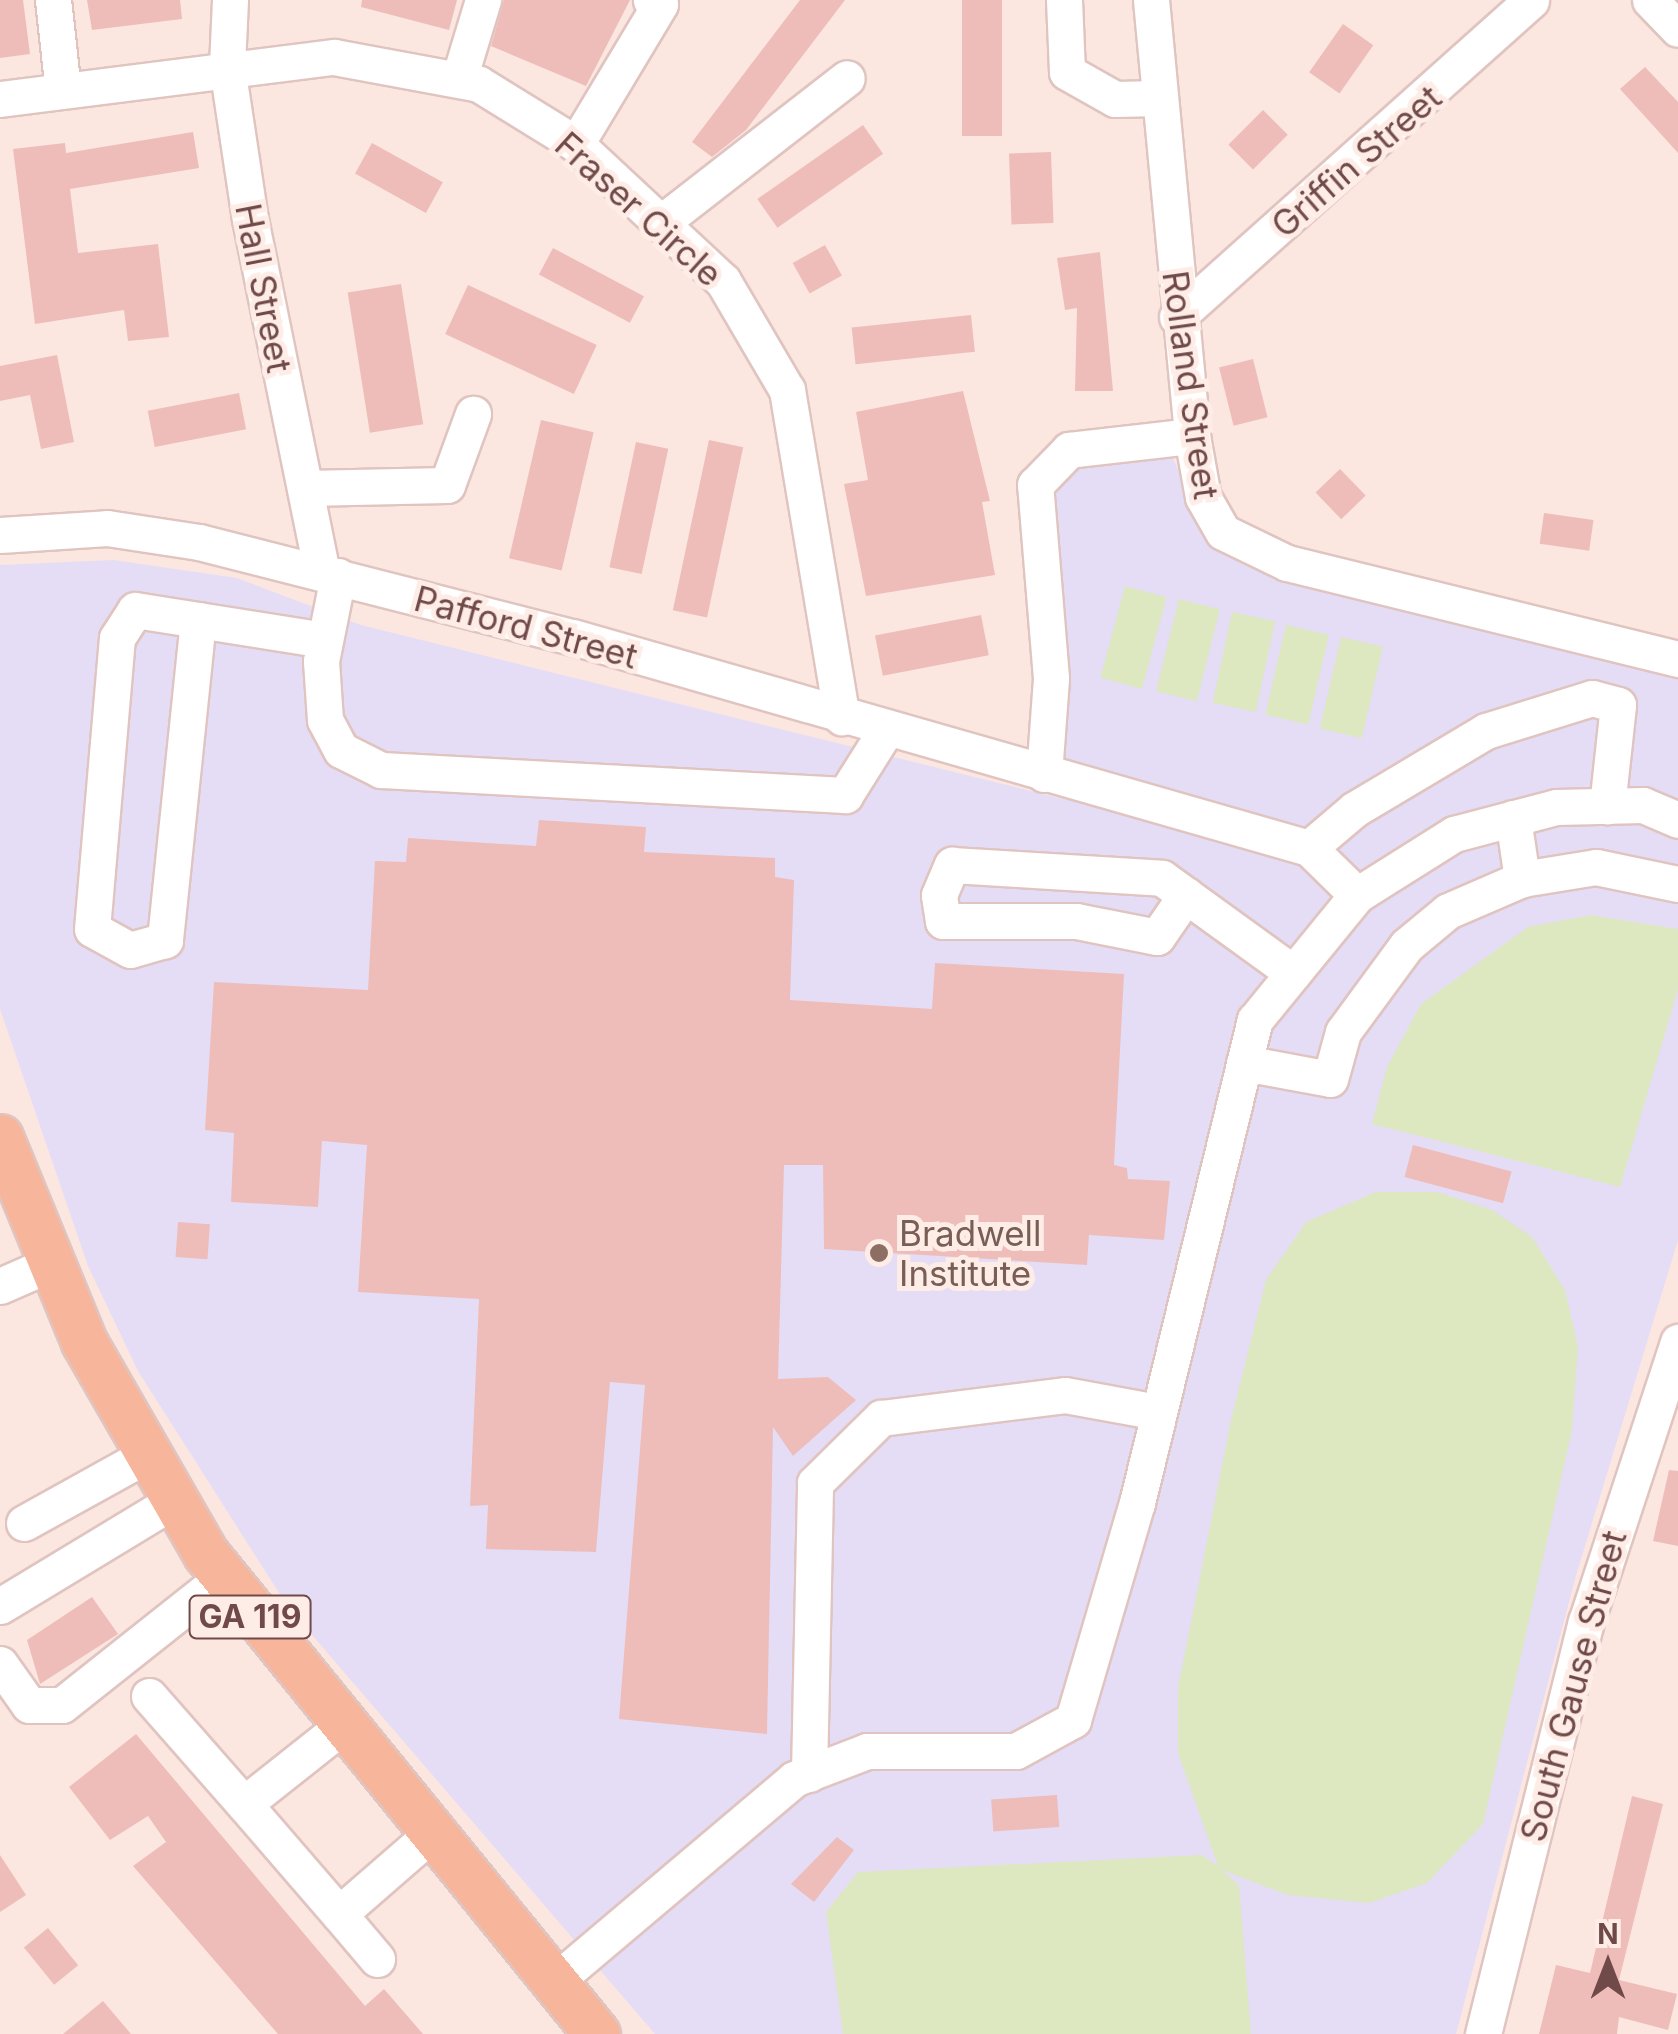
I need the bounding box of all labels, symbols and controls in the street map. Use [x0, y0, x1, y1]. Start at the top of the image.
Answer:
street label: Griffin Street [1263, 76, 1449, 246]
street label: Fraser Circle [547, 123, 731, 295]
street label: Hall Street [227, 200, 301, 376]
street label: Rolland Street [1154, 268, 1228, 502]
street label: Pafford Street [410, 577, 642, 677]
place label: Bradwell Institute [899, 1212, 1042, 1294]
marker: Bradwell Institute [868, 1242, 890, 1264]
street label: South Gause Street [1511, 1526, 1635, 1846]
road number: GA 119 [188, 1590, 312, 1644]
north arrow [1558, 1914, 1658, 2014]
text: N [1597, 1917, 1619, 1951]

